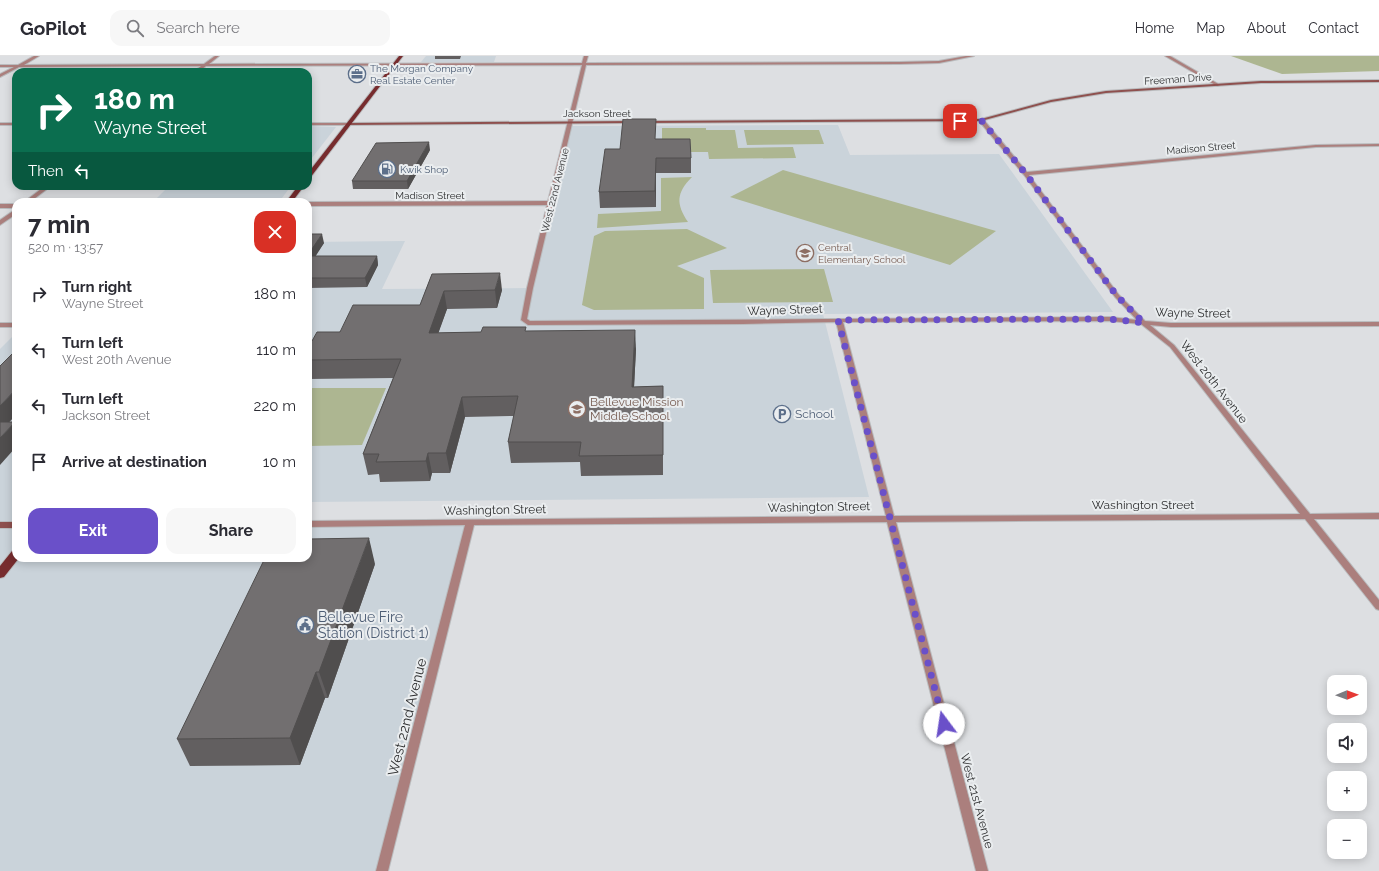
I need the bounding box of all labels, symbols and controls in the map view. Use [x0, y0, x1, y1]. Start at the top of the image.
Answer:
search box [110, 10, 390, 46]
text: GoPilot [20, 17, 86, 39]
icon: search [124, 17, 146, 39]
text: Search here [156, 19, 240, 37]
text: Home [1135, 20, 1174, 36]
text: Map [1196, 20, 1225, 36]
text: About [1247, 20, 1286, 36]
text: Contact [1308, 20, 1359, 36]
place label: The Morgan Company Real Estate Center [370, 63, 474, 86]
office icon: The Morgan Company Real Estate Center [347, 64, 367, 84]
street label: Freeman Drive [1144, 71, 1212, 87]
text: 180 m [94, 83, 175, 116]
icon: right [28, 84, 80, 136]
pin [943, 104, 977, 138]
street label: Jackson Street [563, 108, 632, 119]
icon: arrive [949, 110, 971, 132]
text: Wayne Street [94, 117, 207, 138]
street label: Madison Street [1166, 139, 1237, 157]
street label: West 22nd Avenue [539, 147, 571, 233]
fuel station icon: Kwik Shop [377, 159, 397, 179]
icon: left [71, 160, 93, 182]
text: Then [28, 162, 63, 180]
place label: Kwik Shop [400, 164, 448, 175]
street label: Madison Street [395, 190, 465, 201]
text: 7 min [28, 210, 90, 239]
button: close [254, 211, 296, 253]
text: 520 m · 13:57 [28, 240, 103, 255]
place label: Central Elementary School [818, 242, 906, 265]
school or university icon: Central Elementary School [795, 243, 815, 263]
text: Turn right [62, 278, 132, 296]
icon: right [28, 283, 50, 305]
text: 180 m [254, 285, 296, 303]
text: Wayne Street [62, 296, 143, 311]
street label: Wayne Street [747, 302, 823, 318]
street label: Wayne Street [1155, 305, 1231, 321]
text: Turn left [62, 334, 123, 352]
street label: West 20th Avenue [1177, 338, 1251, 426]
icon: left [28, 339, 50, 361]
text: 110 m [256, 341, 296, 359]
text: West 20th Avenue [62, 352, 172, 367]
text: Turn left [62, 390, 123, 408]
icon: left [28, 395, 50, 417]
place label: Bellevue Mission Middle School [590, 395, 684, 423]
text: 220 m [254, 397, 296, 415]
school or university icon: Bellevue Mission Middle School [567, 399, 587, 419]
parking icon: School [772, 404, 792, 424]
place label: School [795, 407, 834, 421]
text: Jackson Street [62, 408, 150, 423]
icon: arrive [28, 451, 50, 473]
text: Arrive at destination [62, 453, 207, 471]
text: 10 m [263, 453, 296, 471]
street label: Washington Street [1092, 498, 1194, 512]
street label: Washington Street [768, 499, 870, 515]
street label: Washington Street [444, 502, 546, 518]
button: Exit [28, 508, 158, 554]
button: Share [166, 508, 296, 554]
place label: Bellevue Fire Station (District 1) [318, 609, 429, 641]
public building icon: Bellevue Fire Station (District 1) [295, 615, 315, 635]
street label: West 22nd Avenue [385, 657, 429, 777]
north arrow [1327, 675, 1367, 715]
map controls [1327, 675, 1367, 859]
position arrow [923, 703, 965, 745]
button: sound [1327, 723, 1367, 763]
street label: West 21st Avenue [958, 752, 996, 850]
button: + [1327, 771, 1367, 811]
button: − [1327, 819, 1367, 859]

